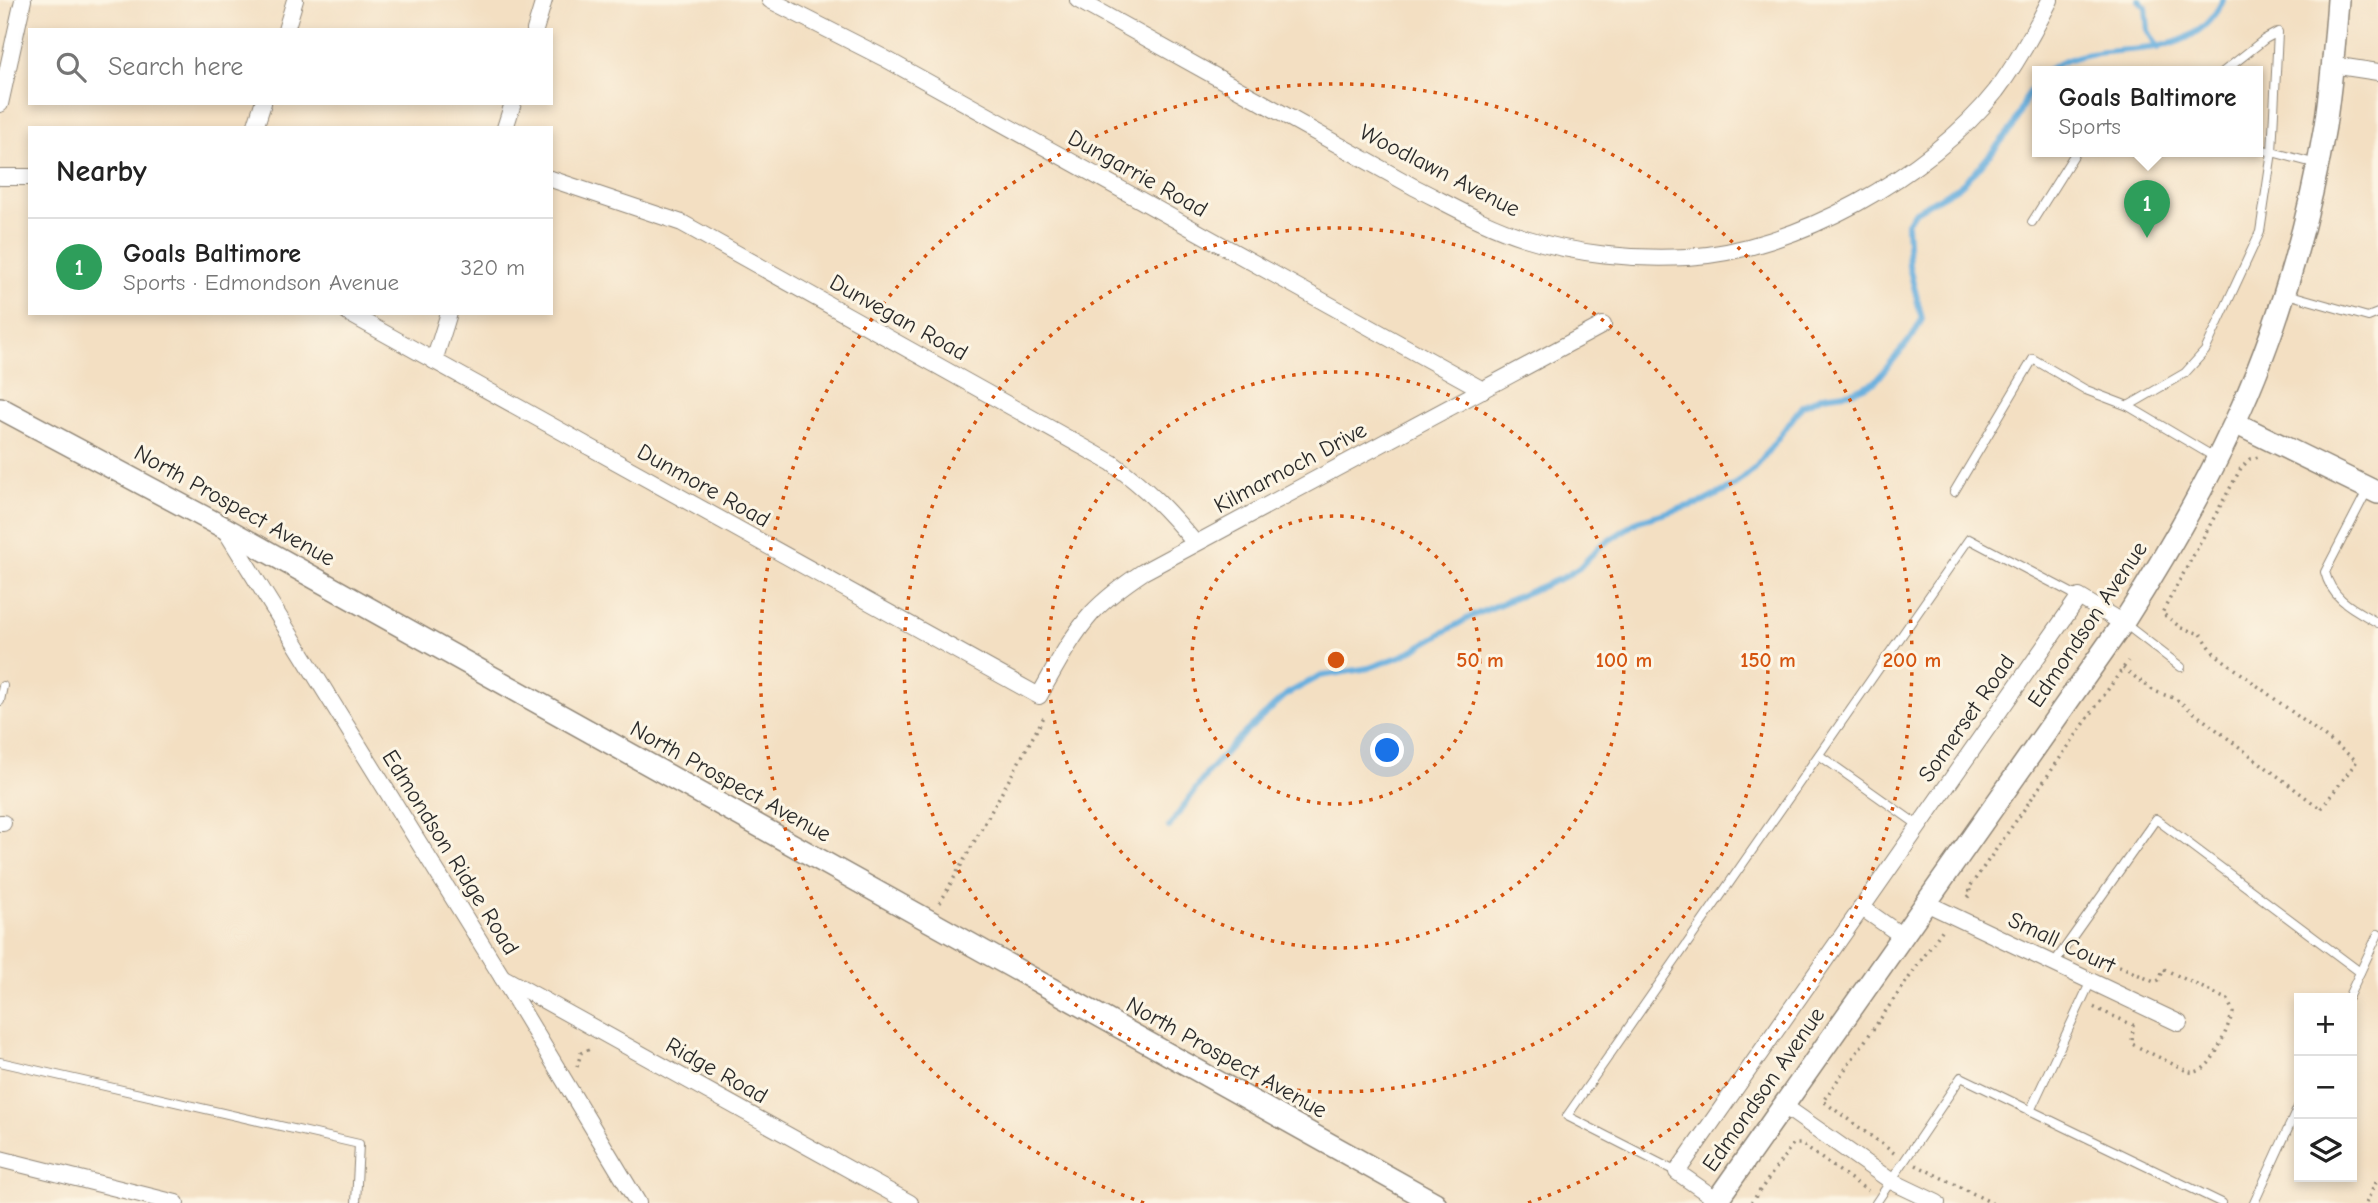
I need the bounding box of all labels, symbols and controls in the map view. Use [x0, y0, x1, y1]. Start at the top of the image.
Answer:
search box [28, 28, 553, 105]
icon: search [52, 48, 90, 86]
text: Search here [108, 52, 243, 82]
popup [2032, 66, 2263, 157]
text: Goals Baltimore [2058, 83, 2237, 113]
text: Sports [2058, 113, 2121, 140]
street label: Woodlawn Avenue [1355, 118, 1525, 223]
street label: Dungarrie Road [1063, 124, 1212, 223]
text: Nearby [56, 154, 147, 189]
pin: 1 [2124, 180, 2170, 238]
text: Goals Baltimore [123, 239, 301, 269]
text: 1 [74, 254, 84, 281]
text: 320 m [461, 254, 525, 281]
street label: Dunvegan Road [825, 268, 973, 367]
text: Sports · Edmondson Avenue [123, 269, 399, 296]
street label: Kilmarnoch Drive [1209, 416, 1371, 519]
street label: Dunmore Road [633, 438, 775, 533]
street label: North Prospect Avenue [130, 439, 340, 572]
street label: Edmondson Avenue [2022, 536, 2153, 712]
centre of rings [1324, 648, 1348, 672]
text: 50 m [1456, 648, 1504, 672]
text: 100 m [1596, 648, 1652, 672]
text: 150 m [1740, 648, 1796, 672]
text: 200 m [1883, 648, 1941, 672]
street label: Somerset Road [1912, 649, 2020, 787]
street label: North Prospect Avenue [626, 715, 836, 848]
your location [1370, 733, 1404, 767]
street label: Edmondson Ridge Road [376, 745, 525, 960]
street label: Small Court [2004, 906, 2121, 980]
street label: North Prospect Avenue [1122, 991, 1332, 1124]
map controls [2294, 993, 2357, 1182]
button: + [2294, 993, 2357, 1056]
street label: Edmondson Avenue [1697, 1002, 1830, 1177]
street label: Ridge Road [661, 1031, 772, 1109]
button: − [2294, 1056, 2357, 1119]
button: layers [2294, 1119, 2357, 1182]

